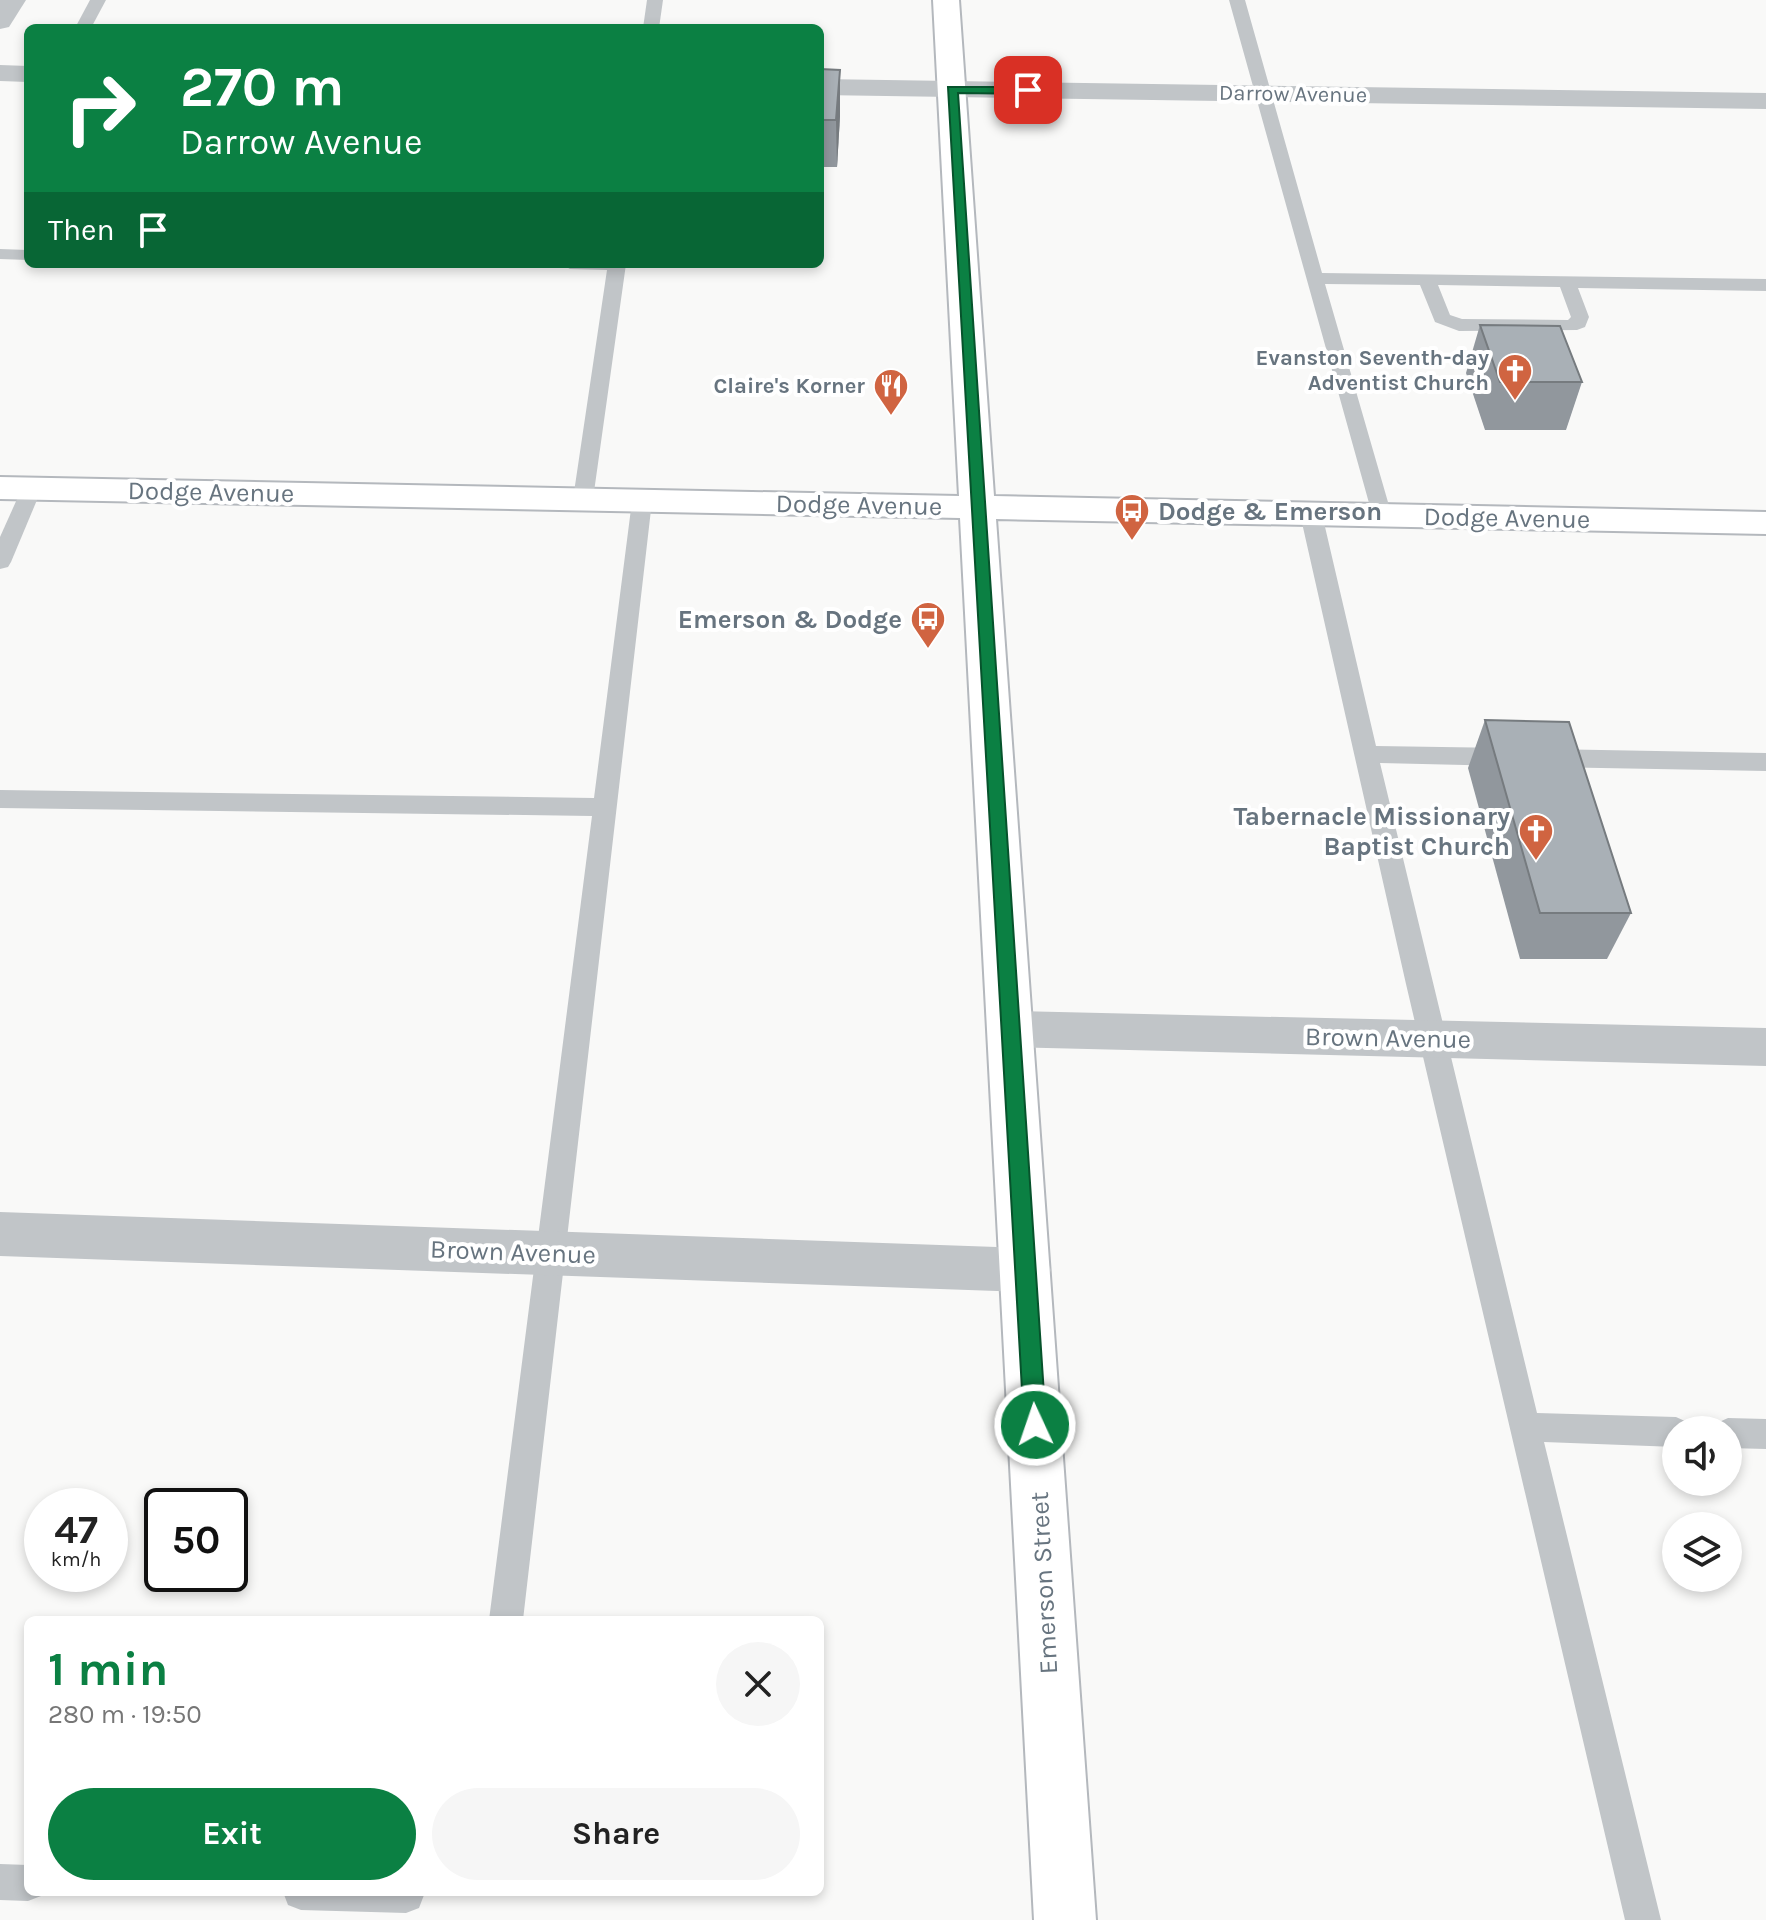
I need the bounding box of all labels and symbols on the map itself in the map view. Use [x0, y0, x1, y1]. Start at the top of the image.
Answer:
pin [994, 56, 1062, 124]
street label: Darrow Avenue [1219, 80, 1367, 108]
place label: Evanston Seventh-day Adventist Church [1256, 345, 1489, 396]
church icon: Evanston Seventh-day Adventist Church [1496, 352, 1534, 402]
restaurant icon: Claire's Korner [872, 367, 910, 417]
place label: Claire's Korner [713, 373, 865, 399]
street label: Dodge Avenue [127, 475, 295, 509]
street label: Dodge Avenue [775, 488, 943, 522]
bus stop icon: Dodge & Emerson [1113, 492, 1151, 542]
place label: Dodge & Emerson [1158, 496, 1382, 527]
street label: Dodge Avenue [1423, 501, 1591, 535]
bus stop icon: Emerson & Dodge [909, 600, 947, 650]
place label: Emerson & Dodge [678, 604, 902, 635]
place label: Tabernacle Missionary Baptist Church [1233, 801, 1510, 862]
church icon: Tabernacle Missionary Baptist Church [1517, 812, 1555, 862]
street label: Brown Avenue [1305, 1021, 1471, 1055]
street label: Brown Avenue [429, 1234, 597, 1270]
position arrow [993, 1383, 1077, 1467]
speed limit sign: 50 [144, 1488, 248, 1592]
street label: Emerson Street [1024, 1491, 1064, 1675]

